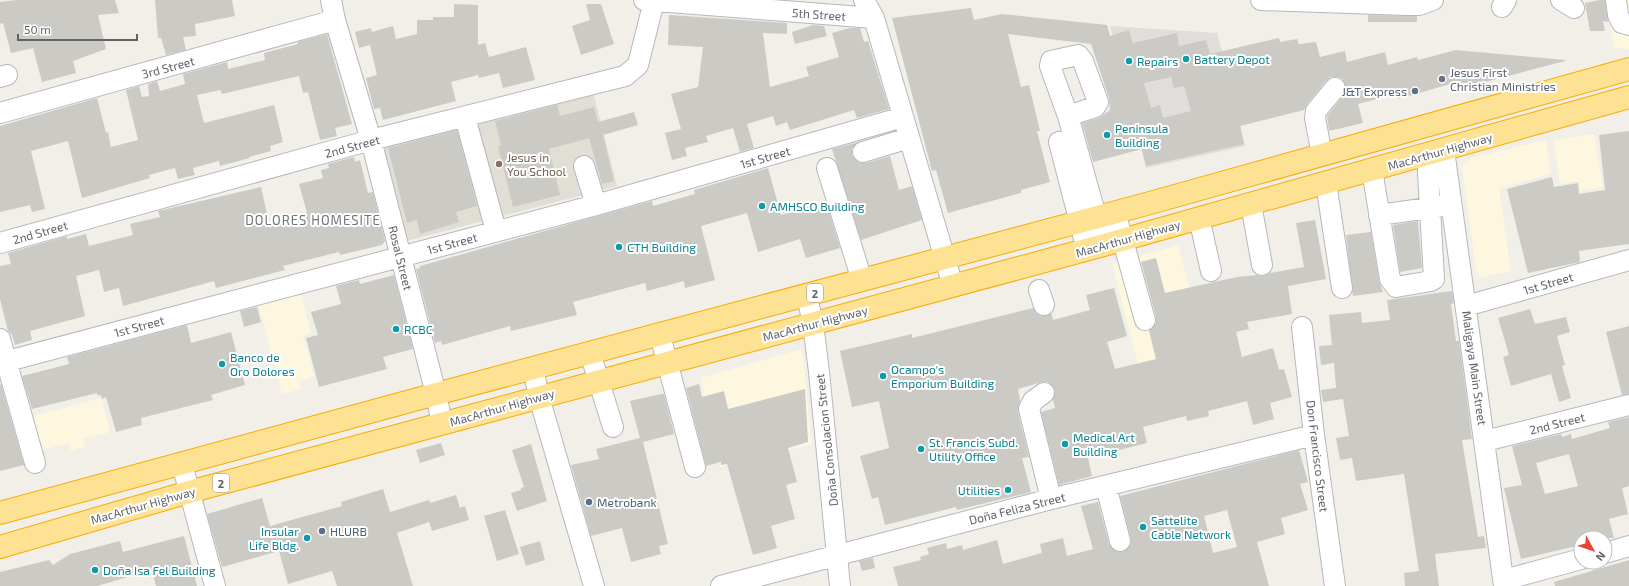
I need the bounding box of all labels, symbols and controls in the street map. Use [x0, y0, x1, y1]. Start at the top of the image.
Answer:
street label: 5th Street [792, 5, 847, 23]
scale bar [18, 16, 137, 42]
text: 50 m [24, 22, 51, 36]
place label: Battery Depot [1194, 52, 1270, 66]
street label: 3rd Street [140, 53, 196, 81]
place label: Repairs [1137, 54, 1178, 68]
marker: Battery Depot [1181, 54, 1191, 64]
marker: Repairs [1124, 56, 1134, 66]
place label: Jesus First Christian Ministries [1450, 65, 1556, 93]
marker: Jesus First Christian Ministries [1437, 74, 1447, 84]
place label: J&T Express [1342, 84, 1407, 98]
marker: J&T Express [1410, 86, 1420, 96]
place label: Peninsula Building [1115, 121, 1168, 149]
street label: MacArthur Highway [1386, 129, 1495, 173]
marker: Peninsula Building [1102, 130, 1112, 140]
street label: 2nd Street [323, 132, 382, 160]
street label: 1st Street [738, 143, 792, 171]
place label: Jesus in You School [507, 150, 567, 178]
marker: Jesus in You School [494, 159, 504, 169]
place label: AMHSCO Building [770, 199, 865, 213]
marker: AMHSCO Building [757, 201, 767, 211]
district label: DOLORES HOMESITE [245, 212, 381, 228]
street label: MacArthur Highway [1074, 216, 1183, 260]
street label: 2nd Street [11, 217, 70, 247]
street label: Rosal Street [386, 224, 416, 292]
street label: 1st Street [425, 229, 479, 256]
place label: CTH Building [627, 240, 696, 254]
marker: CTH Building [614, 242, 624, 252]
street label: 1st Street [1521, 269, 1575, 297]
road number: 2 [807, 284, 823, 302]
street label: MacArthur Highway [761, 302, 870, 344]
street label: Maligaya Main Street [1460, 310, 1490, 427]
street label: 1st Street [112, 312, 166, 339]
place label: RCBC [404, 322, 433, 336]
marker: RCBC [391, 324, 401, 334]
place label: Banco de Oro Dolores [230, 350, 295, 378]
marker: Banco de Oro Dolores [217, 359, 227, 369]
place label: Ocampo's Emporium Building [891, 362, 994, 390]
marker: Ocampo's Emporium Building [878, 371, 888, 381]
street label: Doña Consolacion Street [812, 373, 840, 507]
street label: MacArthur Highway [448, 385, 557, 429]
street label: Don Francisco Street [1304, 399, 1332, 513]
street label: 2nd Street [1528, 409, 1587, 437]
place label: Medical Art Building [1073, 430, 1135, 458]
place label: St. Francis Subd. Utility Office [929, 435, 1018, 463]
marker: Medical Art Building [1060, 439, 1070, 449]
marker: St. Francis Subd. Utility Office [916, 444, 926, 454]
road number: 2 [213, 474, 229, 492]
street label: MacArthur Highway [89, 483, 198, 527]
place label: Utilities [958, 483, 1000, 497]
marker: Utilities [1003, 485, 1013, 495]
street label: Doña Feliza Street [967, 489, 1067, 527]
place label: Metrobank [597, 495, 657, 509]
marker: Metrobank [584, 497, 594, 507]
place label: Sattelite Cable Network [1151, 513, 1231, 541]
marker: Sattelite Cable Network [1138, 522, 1148, 532]
place label: Insular Life Bldg. [249, 524, 299, 552]
place label: HLURB [330, 524, 367, 538]
marker: HLURB [317, 526, 327, 536]
north arrow [1573, 530, 1613, 570]
marker: Insular Life Bldg. [302, 533, 312, 543]
text: N [1593, 550, 1609, 564]
place label: Doña Isa Fel Building [103, 563, 216, 577]
marker: Doña Isa Fel Building [90, 565, 100, 575]

